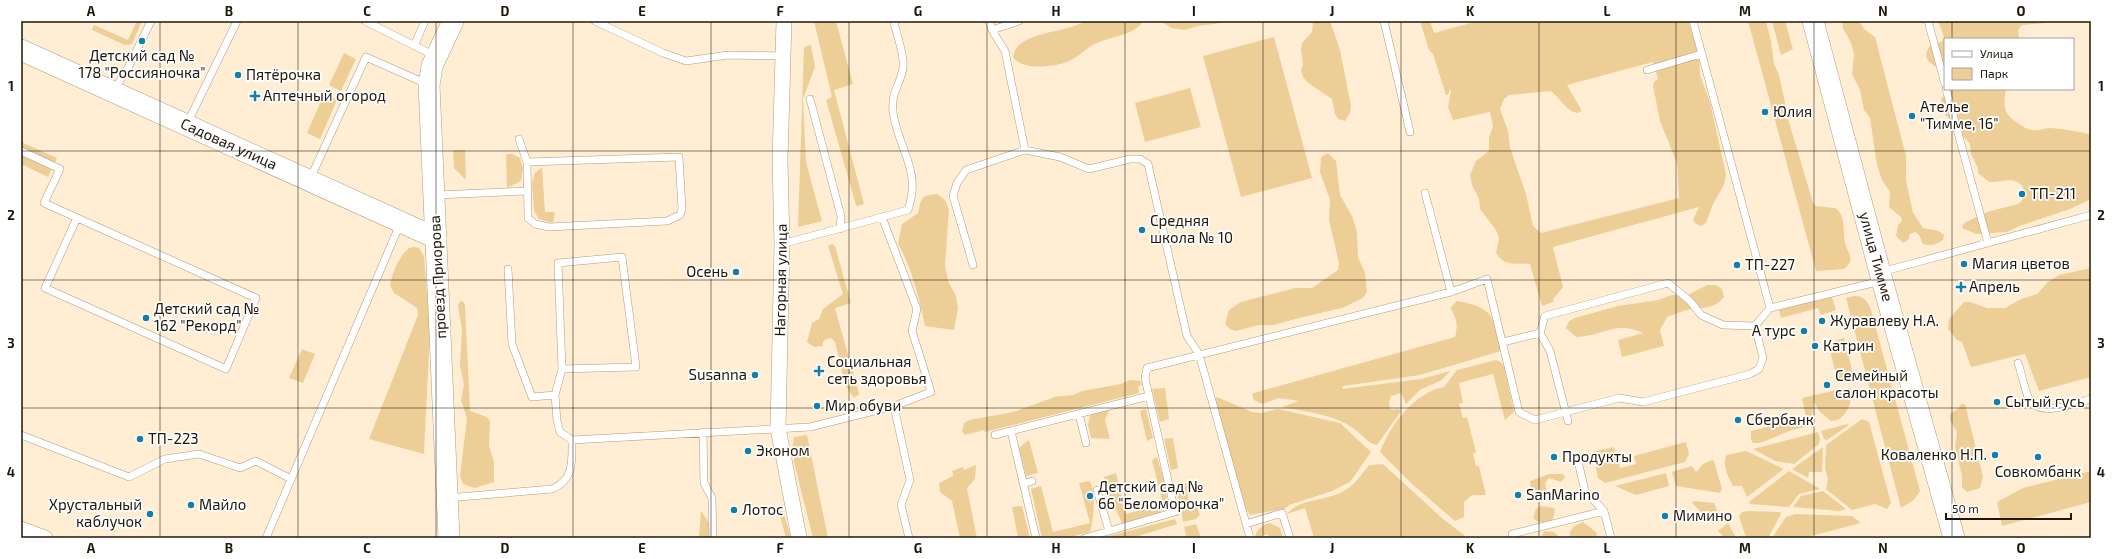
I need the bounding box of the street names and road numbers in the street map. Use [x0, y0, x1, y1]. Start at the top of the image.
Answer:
street label: Садовая улица [178, 113, 280, 173]
street label: улица Тимме [1855, 210, 1898, 303]
street label: проезд Приорова [425, 215, 449, 339]
street label: Нагорная улица [770, 223, 791, 337]

